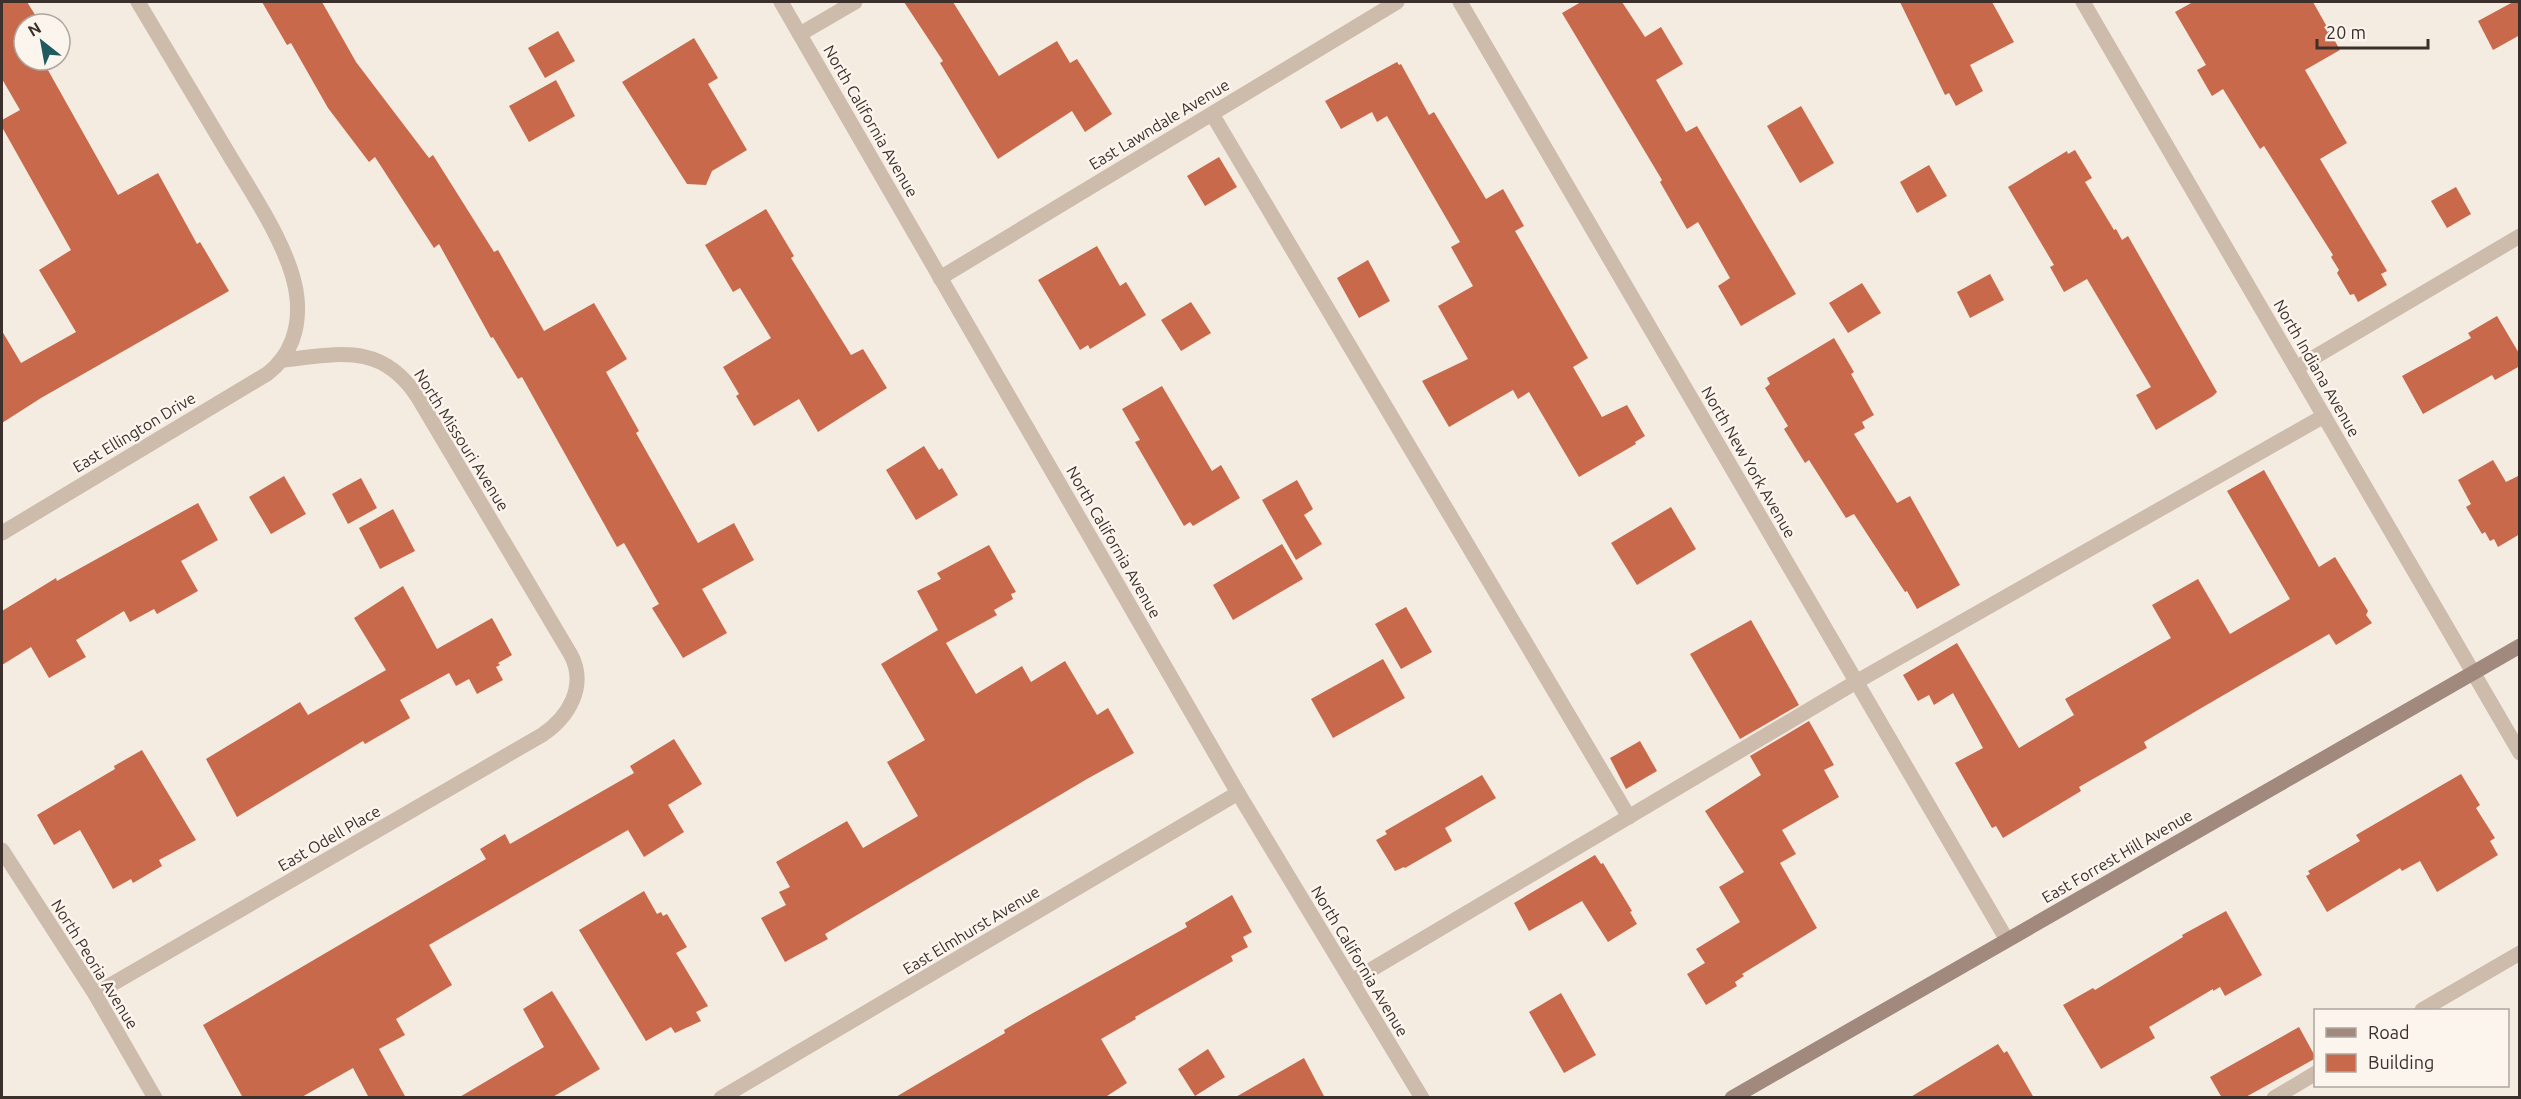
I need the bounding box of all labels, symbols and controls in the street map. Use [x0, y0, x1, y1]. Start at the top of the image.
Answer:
north arrow [12, 12, 72, 72]
scale bar [2317, 12, 2428, 50]
text: N [25, 18, 44, 40]
text: 20 m [2326, 22, 2366, 42]
street label: North California Avenue [820, 42, 922, 200]
street label: East Lawndale Avenue [1086, 75, 1232, 173]
street label: North Indiana Avenue [2270, 296, 2364, 440]
street label: North Missouri Avenue [411, 366, 513, 514]
street label: North New York Avenue [1698, 383, 1800, 541]
street label: East Ellington Drive [69, 388, 199, 476]
street label: North California Avenue [1063, 463, 1165, 621]
street label: East Odell Place [275, 801, 383, 875]
street label: East Forrest Hill Avenue [2039, 806, 2195, 906]
street label: East Elmhurst Avenue [899, 882, 1043, 978]
street label: North California Avenue [1308, 882, 1412, 1040]
street label: North Peoria Avenue [48, 896, 142, 1032]
legend [2314, 1009, 2509, 1087]
text: Road [2368, 1022, 2410, 1042]
text: Building [2368, 1052, 2434, 1072]

